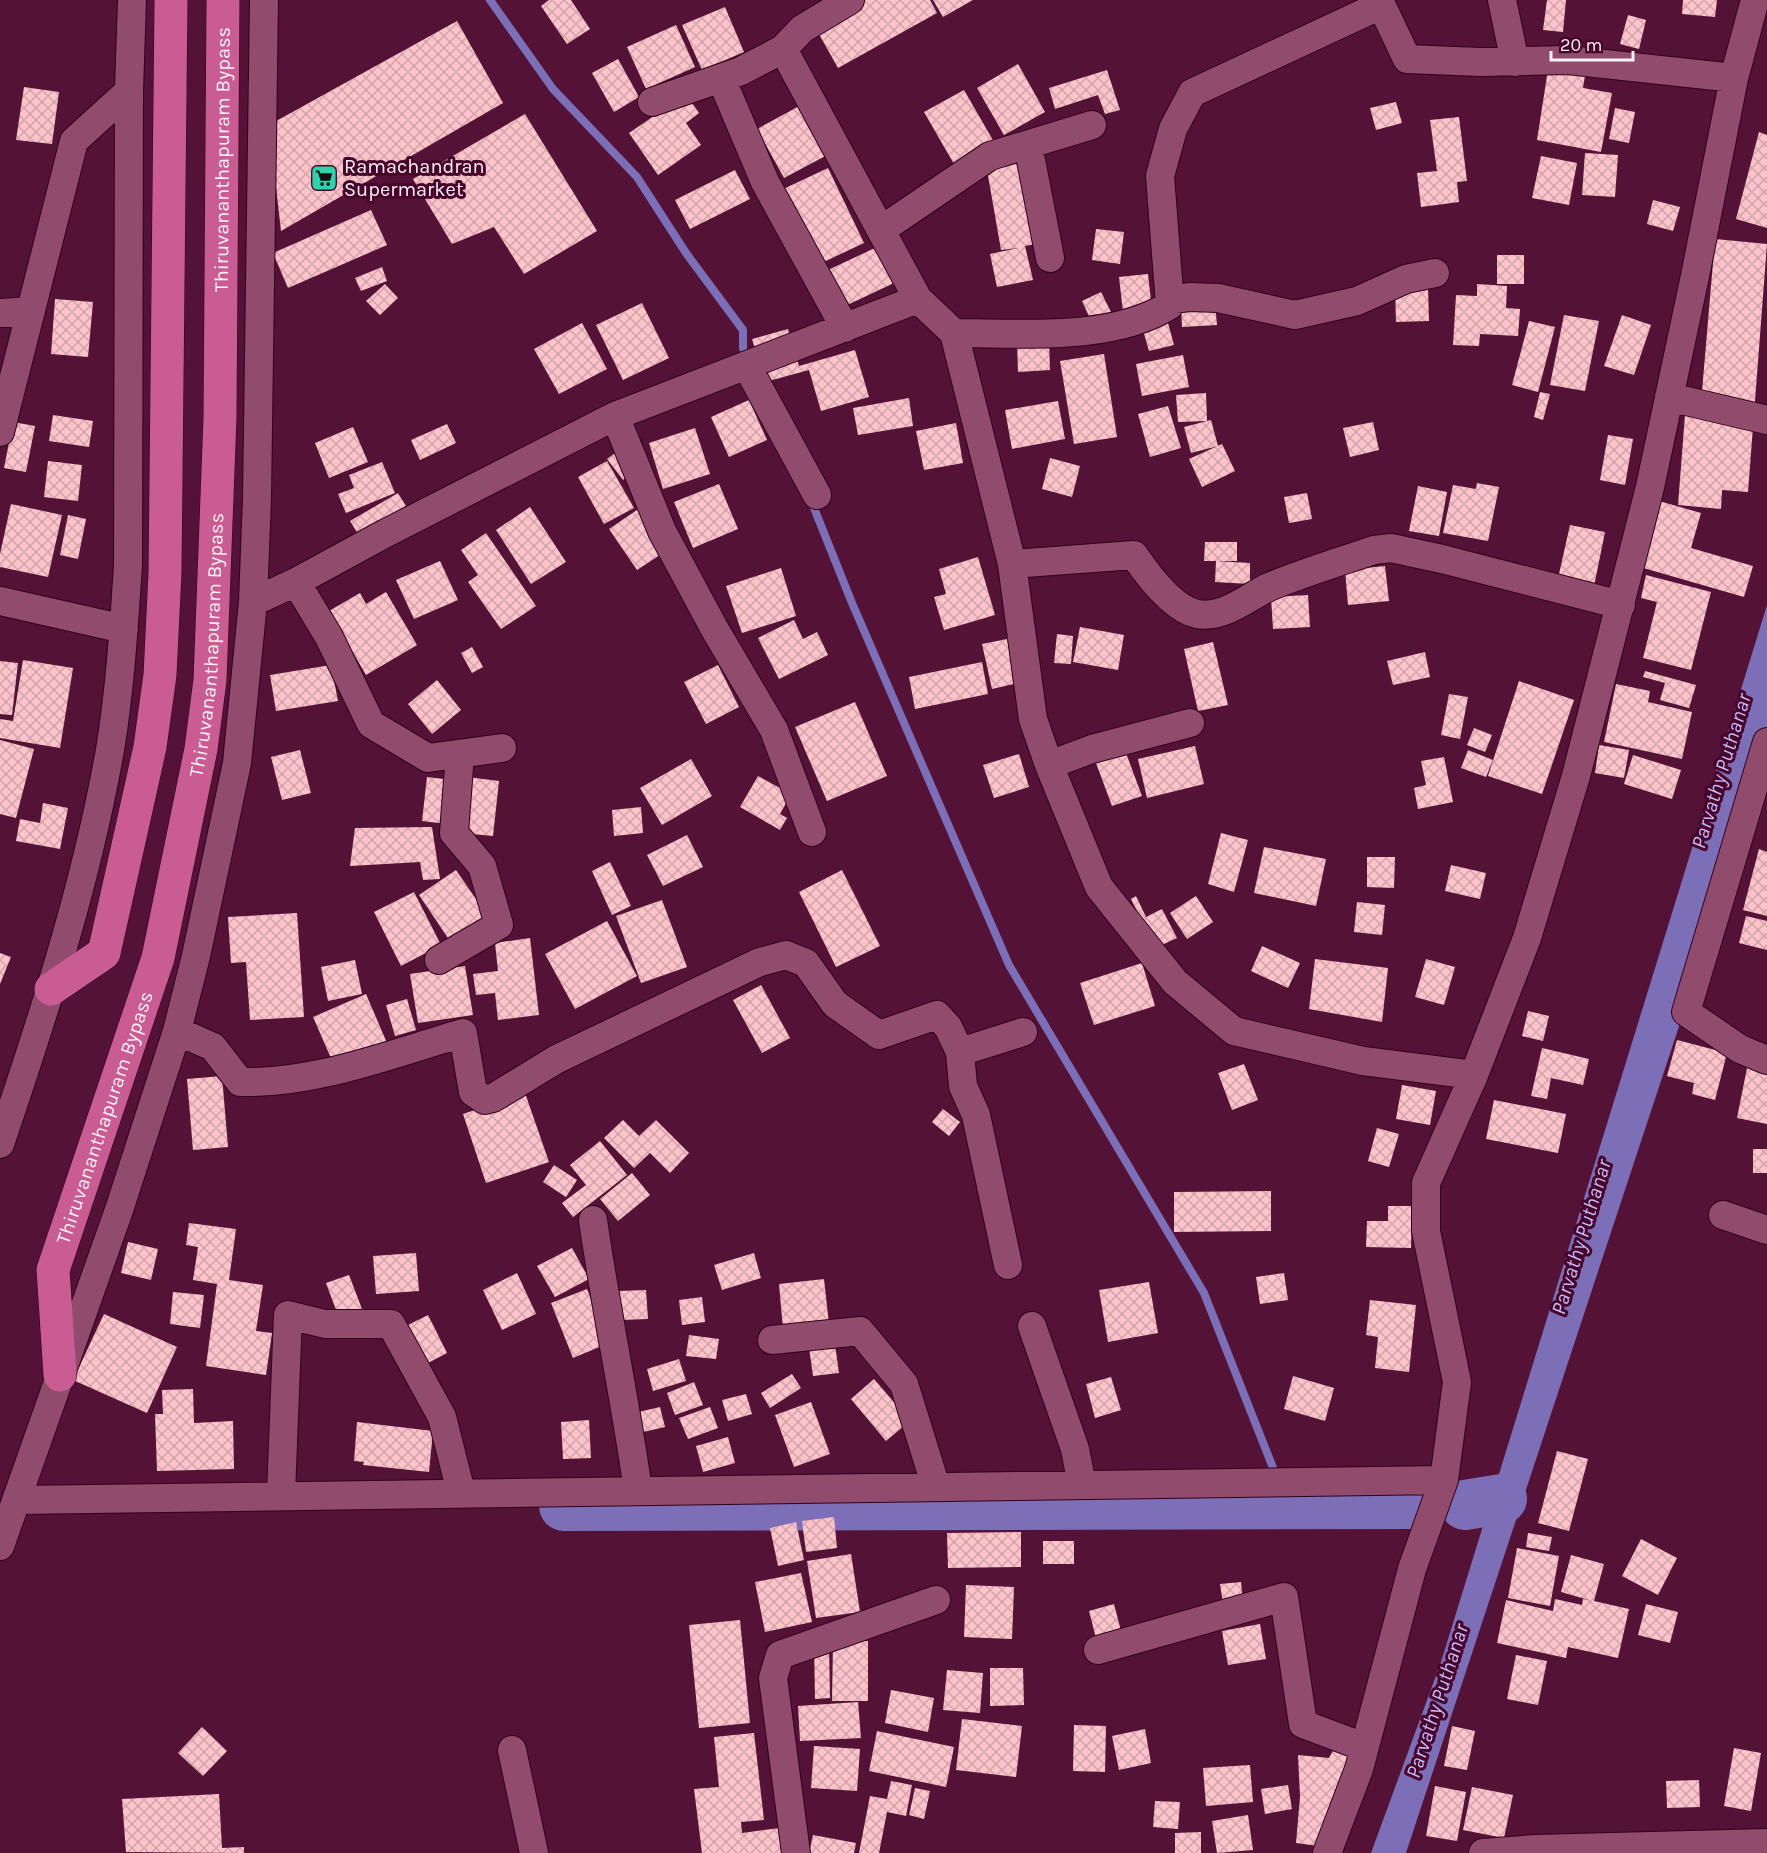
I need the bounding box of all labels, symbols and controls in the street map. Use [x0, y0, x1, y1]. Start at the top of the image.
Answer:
scale bar [1551, 24, 1634, 62]
street label: Thiruvananthapuram Bypass [209, 27, 234, 292]
text: 20 m [1560, 34, 1602, 56]
place label: Ramachandran Supermarket [344, 155, 485, 201]
supermarket icon: Ramachandran Supermarket [309, 163, 339, 193]
street label: Thiruvananthapuram Bypass [184, 512, 228, 779]
water label: Parvathy Puthanar [1686, 690, 1756, 851]
street label: Thiruvananthapuram Bypass [51, 988, 157, 1247]
water label: Parvathy Puthanar [1546, 1156, 1616, 1317]
water label: Parvathy Puthanar [1401, 1620, 1473, 1781]

